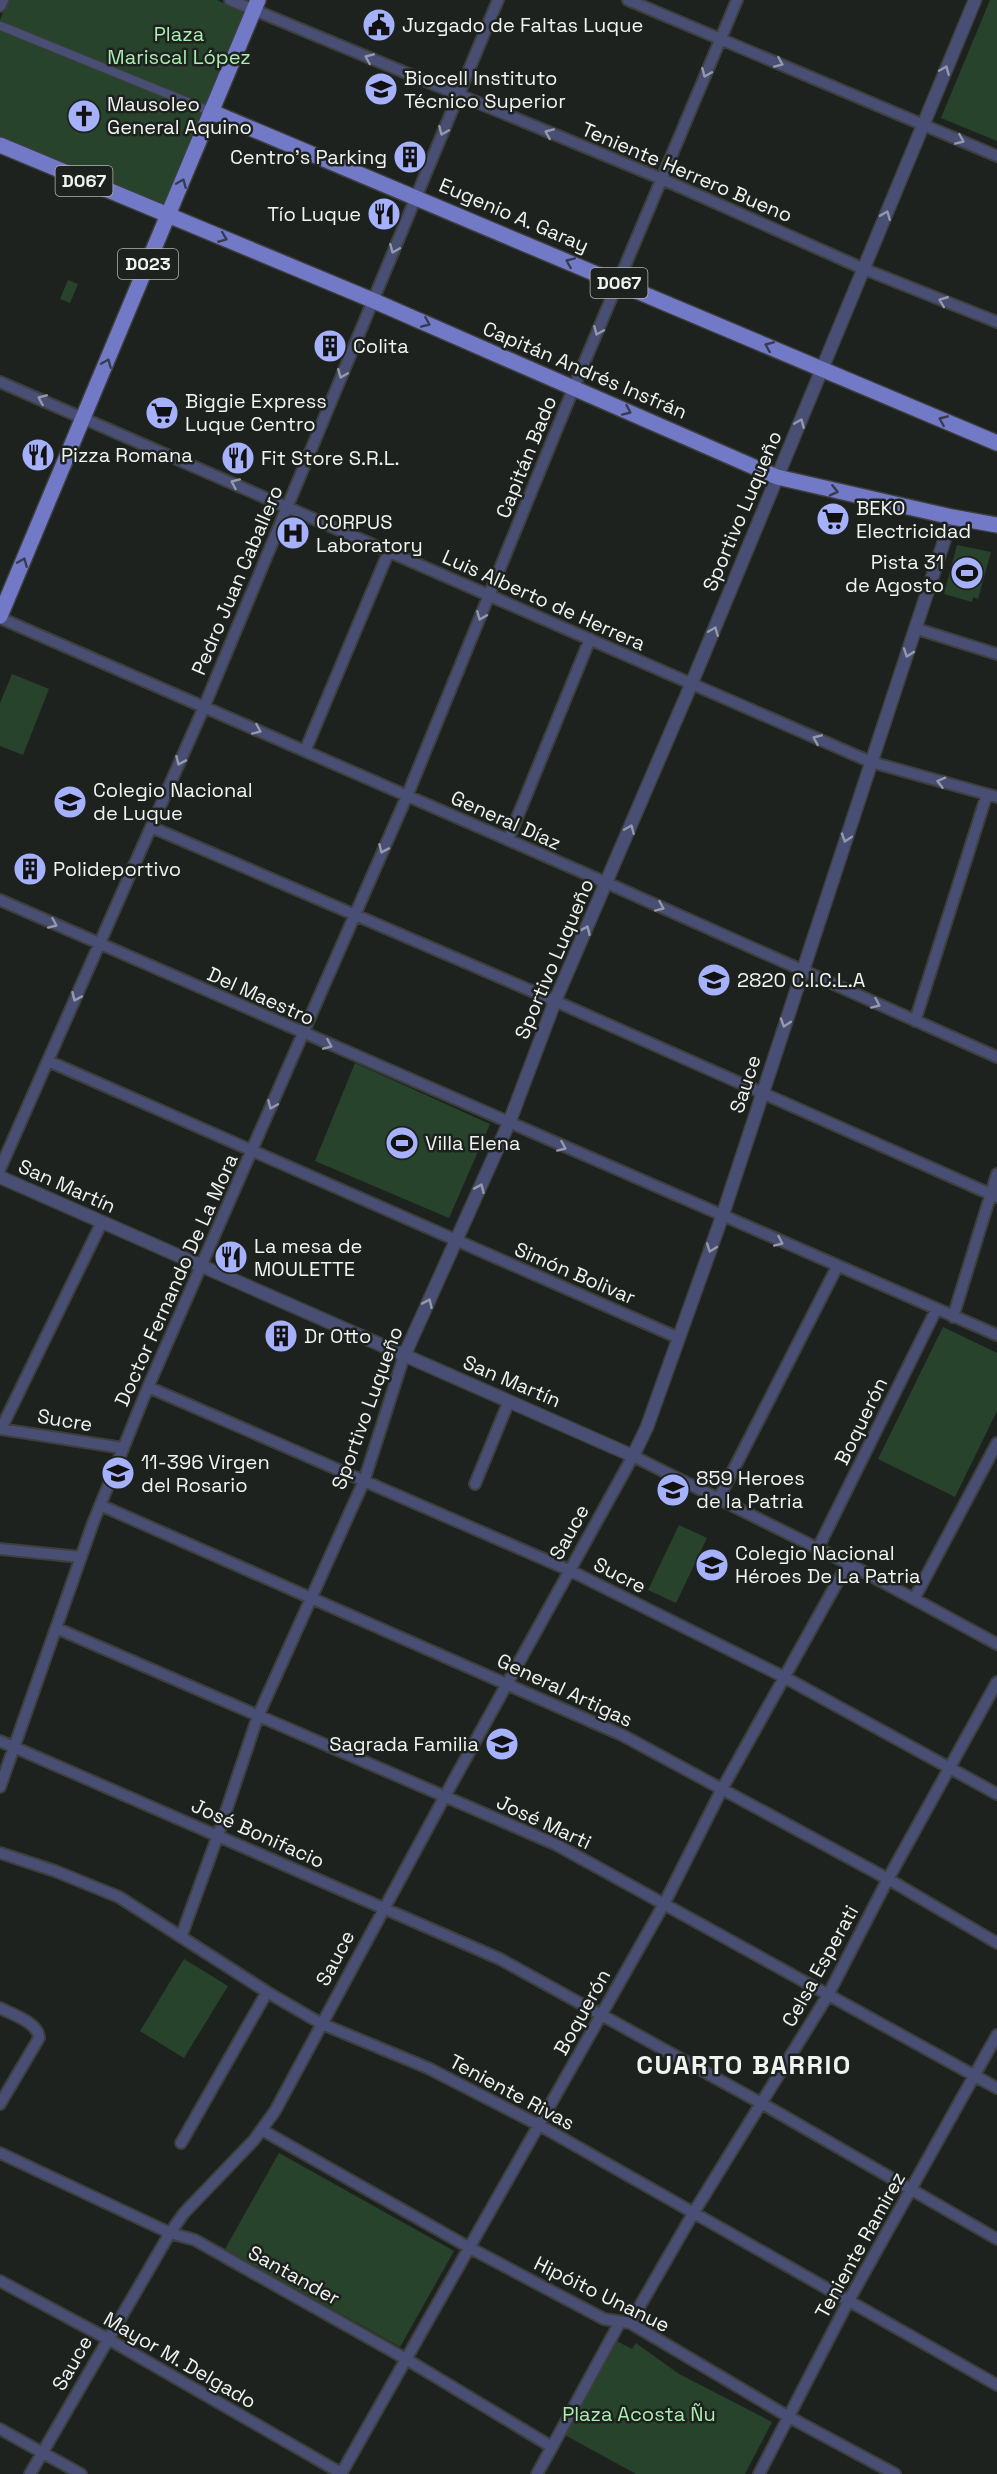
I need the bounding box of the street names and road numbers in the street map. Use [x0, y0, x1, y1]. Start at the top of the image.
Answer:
street label: Teniente Herrero Bueno [578, 116, 796, 228]
road number: D067 [56, 166, 112, 196]
street label: Eugenio A. Garay [435, 172, 593, 258]
road number: D023 [118, 249, 178, 279]
road number: D067 [590, 268, 648, 298]
street label: Capitán Andrés Insfrán [479, 315, 691, 425]
street label: Capitán Bado [490, 392, 562, 522]
street label: Sportivo Luqueño [696, 427, 788, 595]
street label: Pedro Juan Caballero [185, 481, 289, 679]
street label: Luis Alberto de Herrera [438, 543, 650, 657]
street label: General Díaz [447, 784, 565, 856]
street label: Sportivo Luqueño [508, 875, 600, 1043]
street label: Del Maestro [203, 961, 319, 1031]
street label: Sauce [723, 1052, 767, 1116]
street label: Doctor Fernando De La Mora [108, 1150, 244, 1410]
street label: San Martín [14, 1153, 120, 1219]
street label: Simón Bolivar [511, 1236, 639, 1310]
street label: Sportivo Luqueño [325, 1323, 409, 1493]
street label: San Martín [459, 1349, 565, 1413]
street label: Boquerón [829, 1373, 893, 1469]
street label: Sucre [36, 1403, 94, 1437]
street label: Sauce [543, 1500, 595, 1564]
street label: Sucre [589, 1551, 651, 1599]
street label: General Artigas [493, 1647, 637, 1733]
street label: José Marti [492, 1789, 596, 1855]
street label: José Bonifacio [187, 1792, 329, 1874]
street label: Celsa Esperati [776, 1900, 864, 2032]
street label: Sauce [310, 1926, 360, 1990]
street label: Boquerón [548, 1964, 616, 2060]
street label: Teniente Rivas [445, 2048, 579, 2136]
street label: Teniente Ramirez [809, 2167, 911, 2323]
street label: Santander [244, 2239, 344, 2311]
street label: Hipóito Unanue [530, 2250, 674, 2338]
street label: Mayor M. Delgado [99, 2306, 261, 2414]
street label: Sauce [46, 2331, 98, 2395]

